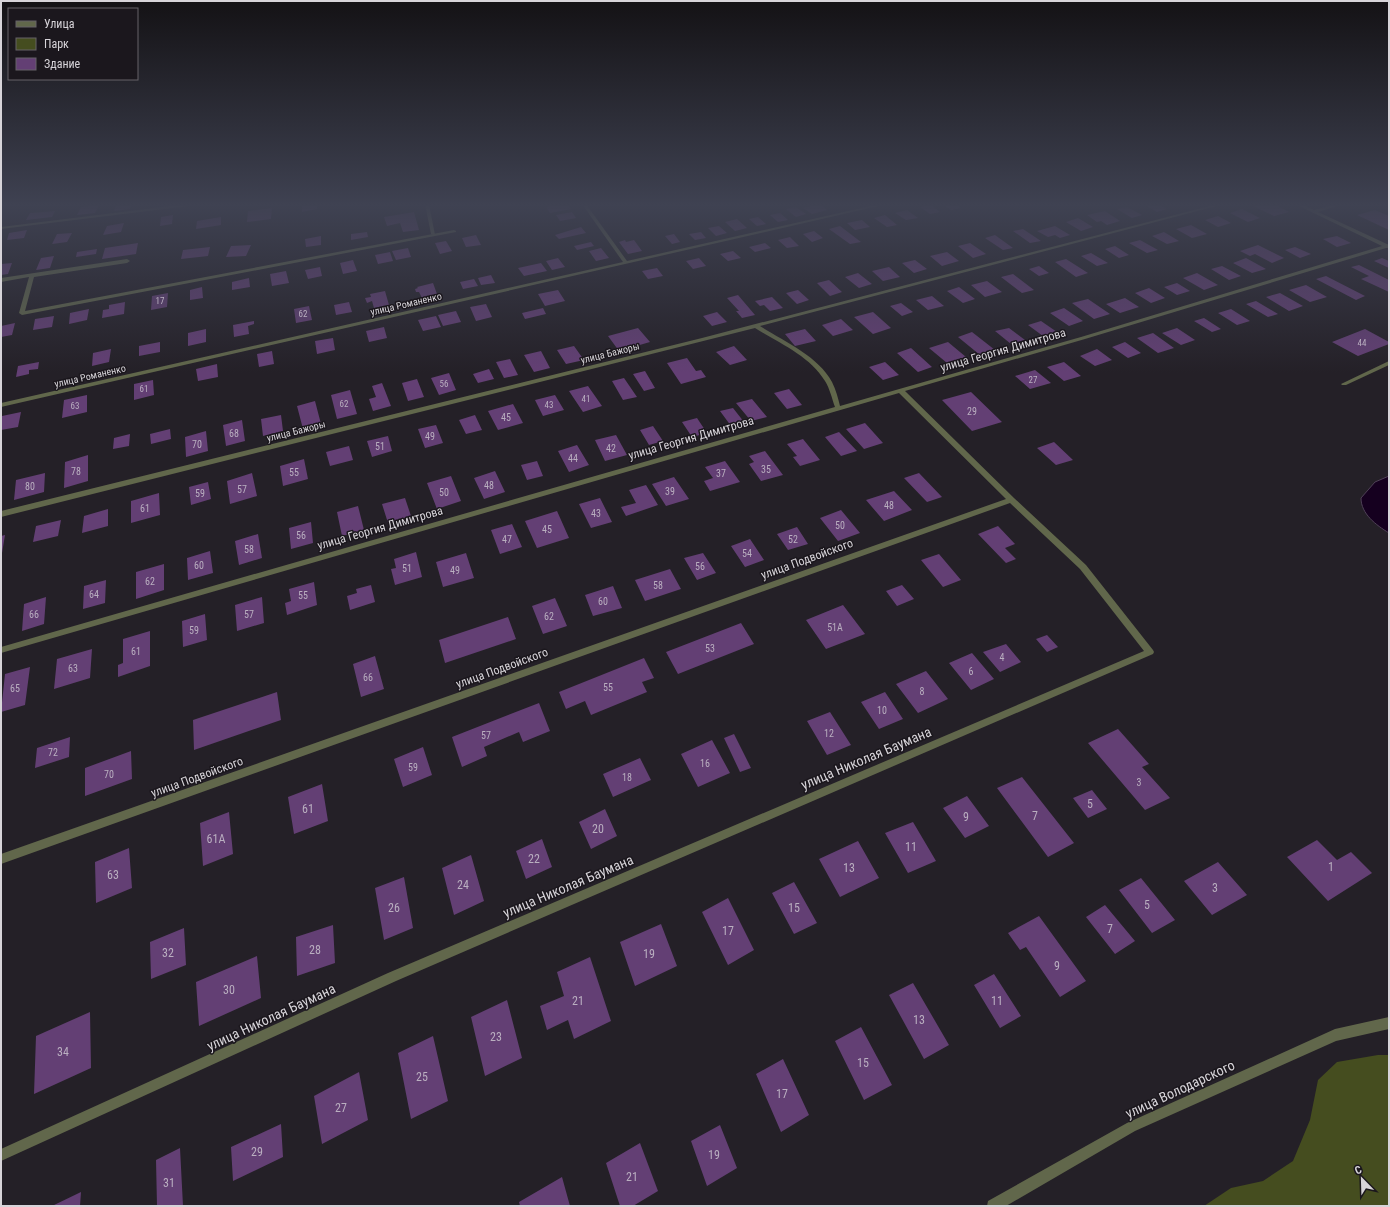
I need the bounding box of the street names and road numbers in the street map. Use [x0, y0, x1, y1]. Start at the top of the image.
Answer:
street label: улица Романенко [369, 290, 443, 318]
street label: улица Георгия Димитрова [939, 325, 1068, 375]
street label: улица Бажоры [580, 340, 640, 366]
street label: улица Романенко [53, 362, 127, 390]
street label: улица Георгия Димитрова [627, 413, 756, 463]
street label: улица Бажоры [266, 418, 326, 444]
street label: улица Георгия Димитрова [316, 503, 445, 553]
street label: улица Подвойского [759, 536, 855, 582]
street label: улица Подвойского [454, 645, 550, 691]
street label: улица Николая Баумана [798, 723, 934, 793]
street label: улица Подвойского [149, 754, 245, 800]
street label: улица Николая Баумана [500, 851, 636, 921]
street label: улица Николая Баумана [204, 980, 338, 1054]
street label: улица Володарского [1123, 1057, 1237, 1121]

